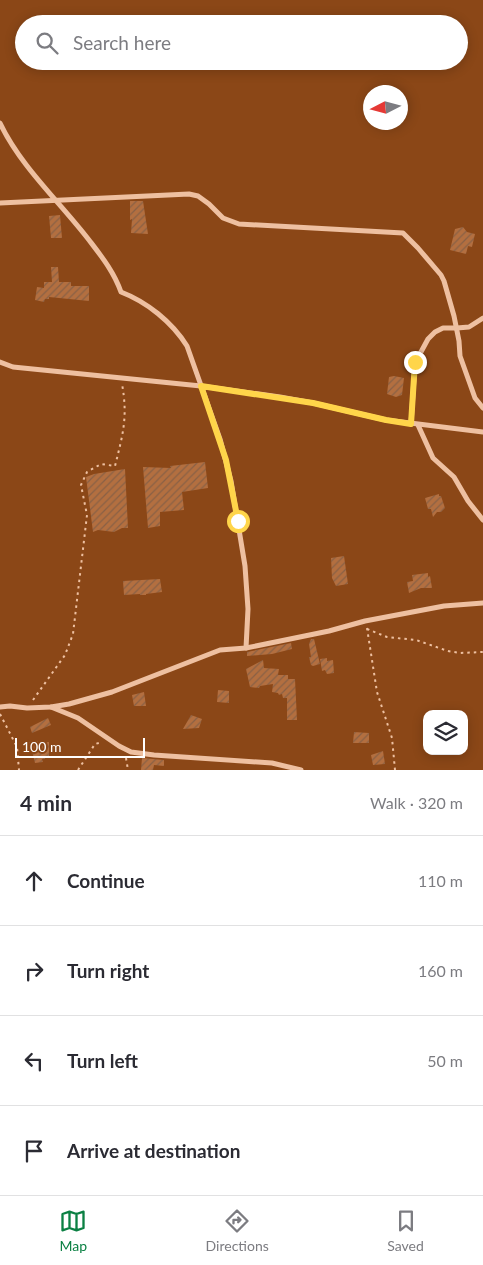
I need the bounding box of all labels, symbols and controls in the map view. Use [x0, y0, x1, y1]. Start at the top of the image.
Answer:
search box [15, 15, 468, 70]
icon: search [33, 29, 61, 57]
text: Search here [73, 31, 171, 54]
north arrow [363, 85, 408, 130]
route end [404, 351, 427, 374]
route start [227, 510, 250, 533]
map controls [423, 710, 468, 755]
button: layers [423, 710, 468, 755]
scale bar [15, 735, 145, 758]
text: 100 m [22, 738, 61, 755]
text: 4 min [20, 790, 72, 815]
text: Walk · 320 m [370, 793, 463, 812]
icon: ahead [20, 867, 48, 895]
text: Continue [67, 869, 145, 892]
text: 110 m [418, 871, 463, 890]
icon: right [20, 957, 48, 985]
text: Turn right [67, 959, 149, 982]
text: 160 m [418, 961, 463, 980]
icon: left [20, 1047, 48, 1075]
text: Turn left [67, 1049, 138, 1072]
text: 50 m [427, 1051, 463, 1070]
icon: arrive [20, 1137, 48, 1165]
text: Arrive at destination [67, 1139, 240, 1162]
tab: Map [59, 1207, 87, 1254]
tab: Directions [206, 1207, 269, 1254]
tab: Saved [387, 1207, 424, 1254]

